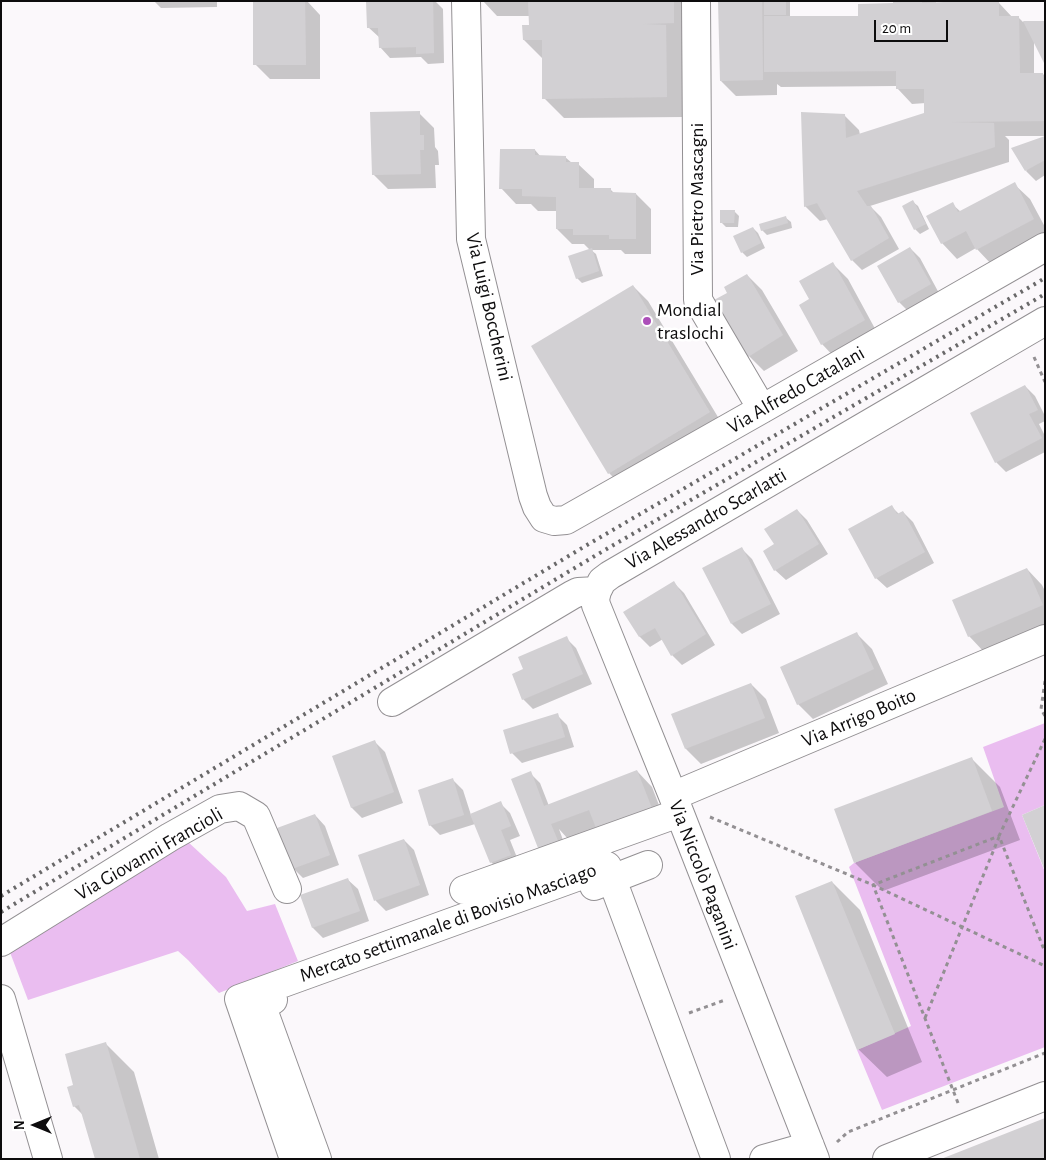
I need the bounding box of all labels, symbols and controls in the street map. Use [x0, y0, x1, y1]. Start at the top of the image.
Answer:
scale bar [876, 10, 950, 42]
text: 20 m [882, 21, 911, 36]
street label: Via Pietro Mascagni [685, 123, 709, 275]
street label: Via Luigi Boccherini [460, 230, 518, 384]
place label: Mondial traslochi [657, 298, 724, 345]
marker: Mondial traslochi [641, 315, 653, 327]
street label: Via Alfredo Catalani [723, 341, 869, 439]
street label: Via Alessandro Scarlatti [621, 463, 791, 575]
street label: Via Arrigo Boito [798, 683, 920, 753]
street label: Via Niccolò Paganini [663, 797, 743, 953]
street label: Via Giovanni Francioli [71, 802, 227, 906]
street label: Mercato settimanale di Bovisio Masciago [296, 858, 600, 988]
north arrow [10, 1100, 60, 1150]
text: N [13, 1120, 27, 1130]

